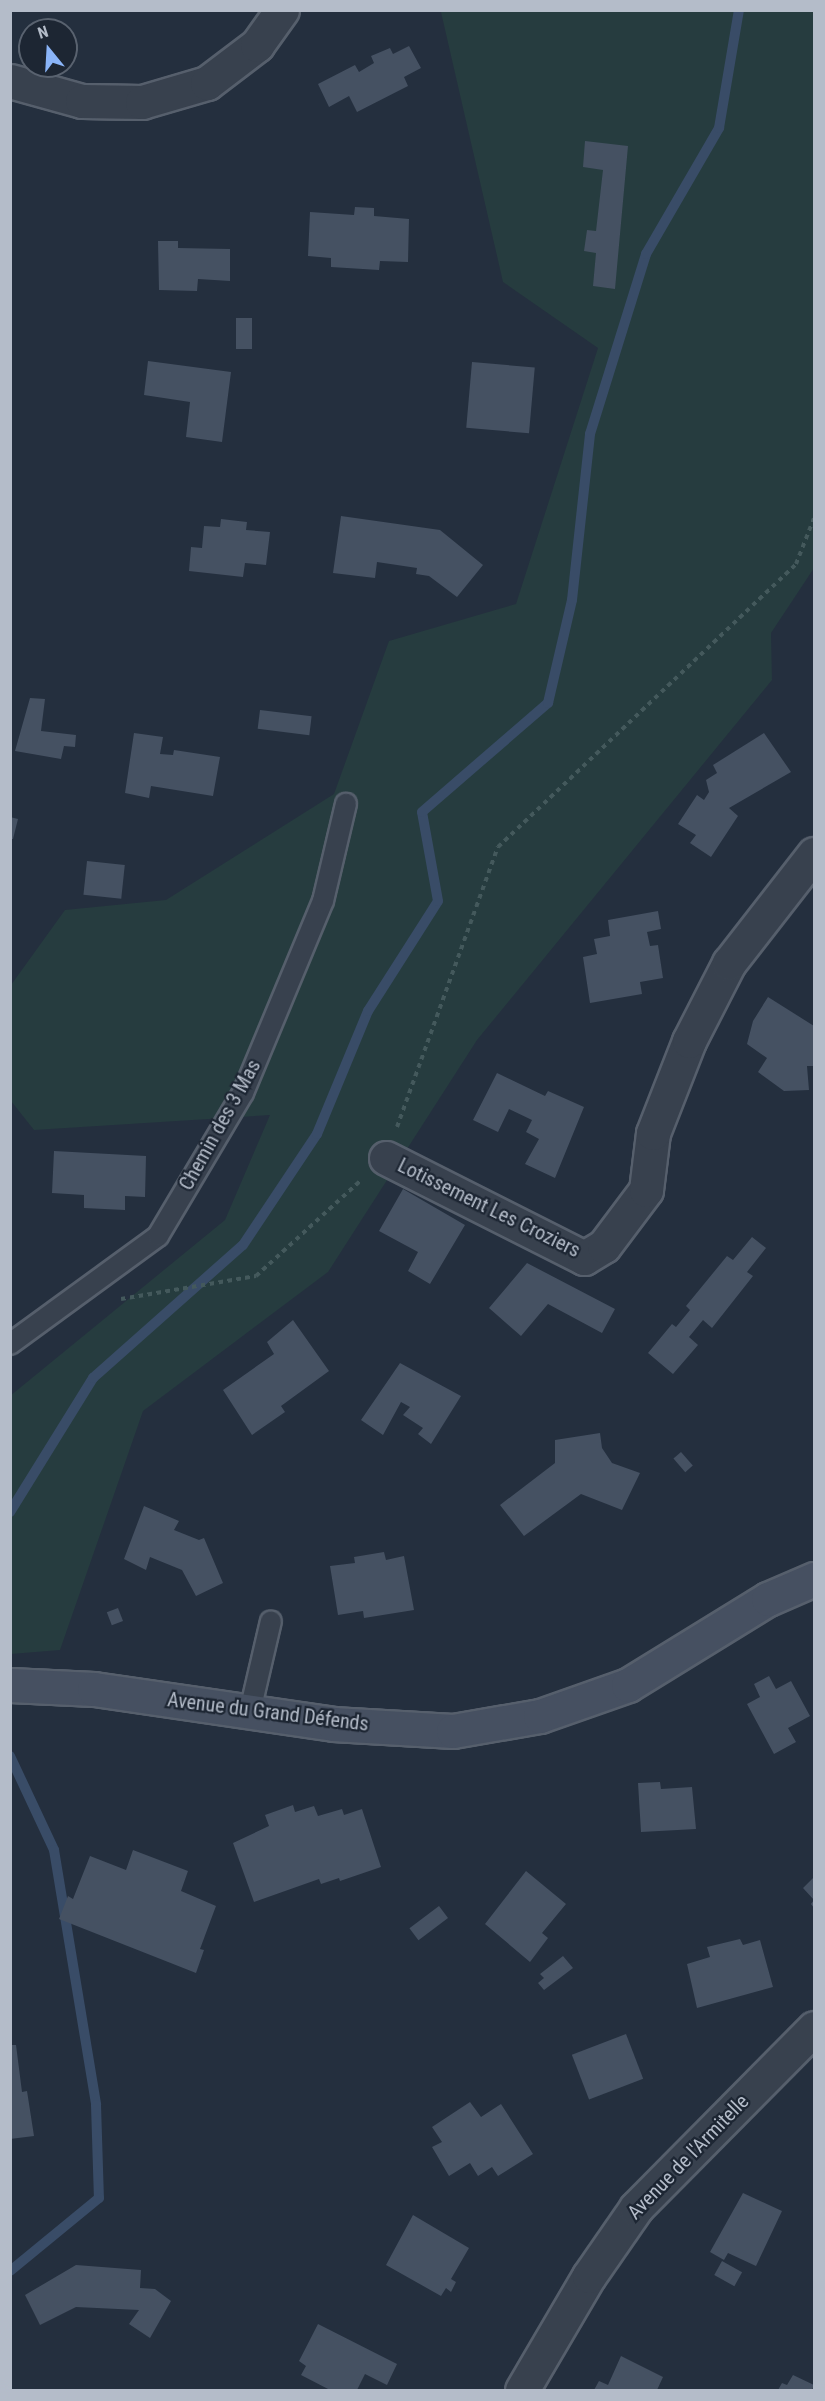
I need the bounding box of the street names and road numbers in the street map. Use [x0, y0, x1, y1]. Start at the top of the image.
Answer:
street label: Chemin des 3 Mas [174, 1056, 266, 1194]
street label: Lotissement Les Croziers [394, 1153, 584, 1263]
street label: Avenue du Grand Défends [166, 1688, 370, 1736]
street label: Avenue de l'Armitelle [622, 2090, 754, 2224]

